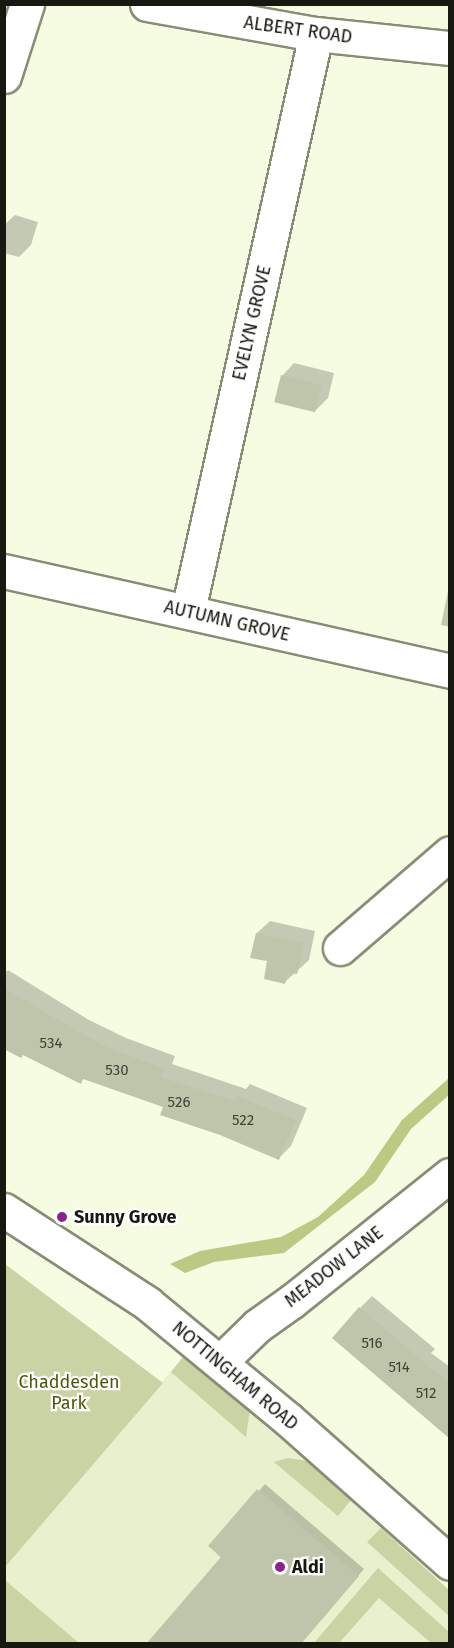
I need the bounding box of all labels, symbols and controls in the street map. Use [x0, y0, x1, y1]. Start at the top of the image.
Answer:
street label: ALBERT ROAD [242, 12, 354, 48]
street label: EVELYN GROVE [228, 263, 276, 383]
street label: AUTUMN GROVE [162, 596, 292, 646]
house number: 534 [40, 1035, 62, 1053]
house number: 530 [105, 1062, 129, 1080]
house number: 526 [168, 1094, 190, 1112]
house number: 522 [232, 1112, 254, 1130]
place label: Sunny Grove [74, 1206, 177, 1228]
marker: Sunny Grove [55, 1210, 69, 1224]
street label: MEADOW LANE [281, 1222, 387, 1312]
street label: NOTTINGHAM ROAD [168, 1317, 302, 1435]
house number: 516 [361, 1335, 383, 1353]
house number: 514 [388, 1359, 410, 1377]
park label: Chaddesden Park [18, 1372, 120, 1414]
house number: 512 [416, 1385, 436, 1403]
place label: Aldi [292, 1556, 324, 1578]
marker: Aldi [273, 1560, 287, 1574]

